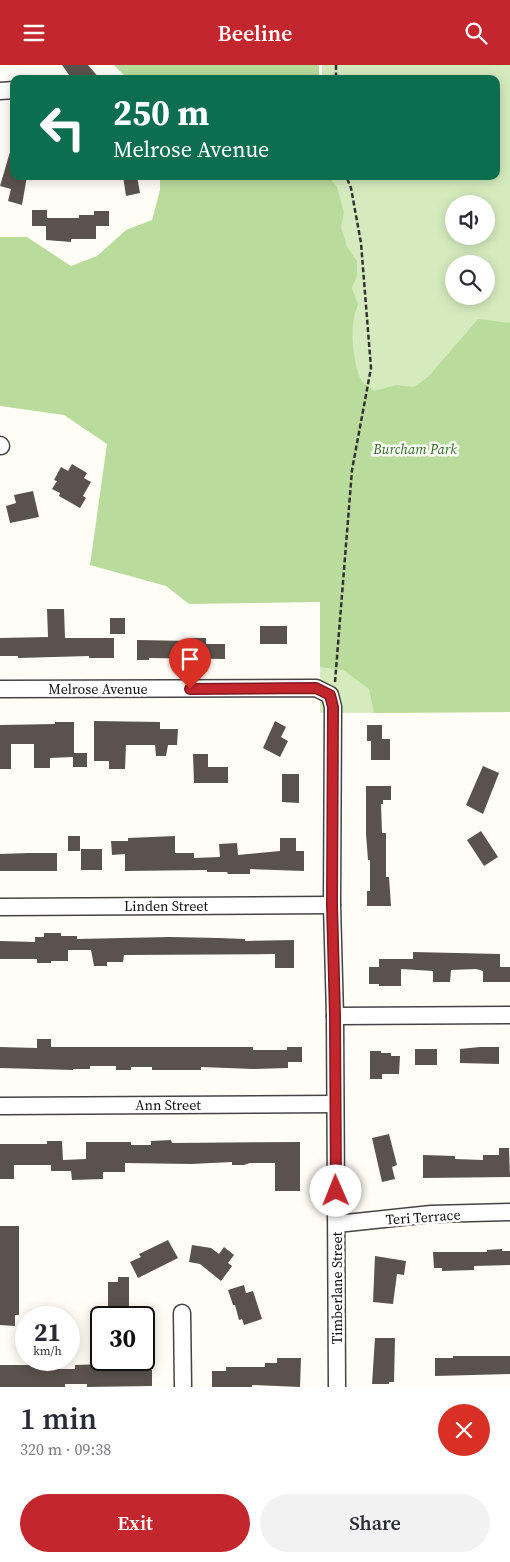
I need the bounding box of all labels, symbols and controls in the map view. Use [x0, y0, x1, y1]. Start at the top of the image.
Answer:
text: Beeline [218, 18, 292, 48]
icon: menu [20, 19, 48, 47]
icon: search [462, 19, 490, 47]
text: 250 m [113, 89, 209, 137]
icon: left [30, 95, 95, 160]
text: Melrose Avenue [113, 134, 269, 164]
map controls [445, 195, 495, 305]
button: sound [445, 195, 495, 245]
button: search [445, 255, 495, 305]
park label: Burcham Park [372, 439, 457, 459]
pin [169, 638, 211, 689]
icon: arrive [176, 645, 204, 673]
street label: Melrose Avenue [48, 679, 148, 699]
street label: Linden Street [124, 896, 208, 916]
street label: Ann Street [135, 1095, 201, 1115]
position arrow [309, 1164, 361, 1216]
street label: Teri Terrace [385, 1204, 461, 1230]
street label: Timberlane Street [327, 1231, 347, 1344]
speed limit sign: 30 [90, 1306, 155, 1371]
text: 21 [34, 1315, 61, 1349]
text: km/h [33, 1343, 62, 1359]
text: 1 min [20, 1398, 97, 1439]
button: close [438, 1404, 490, 1456]
text: 320 m · 09:38 [20, 1438, 111, 1460]
button: Exit [20, 1494, 250, 1552]
button: Share [260, 1494, 490, 1552]

